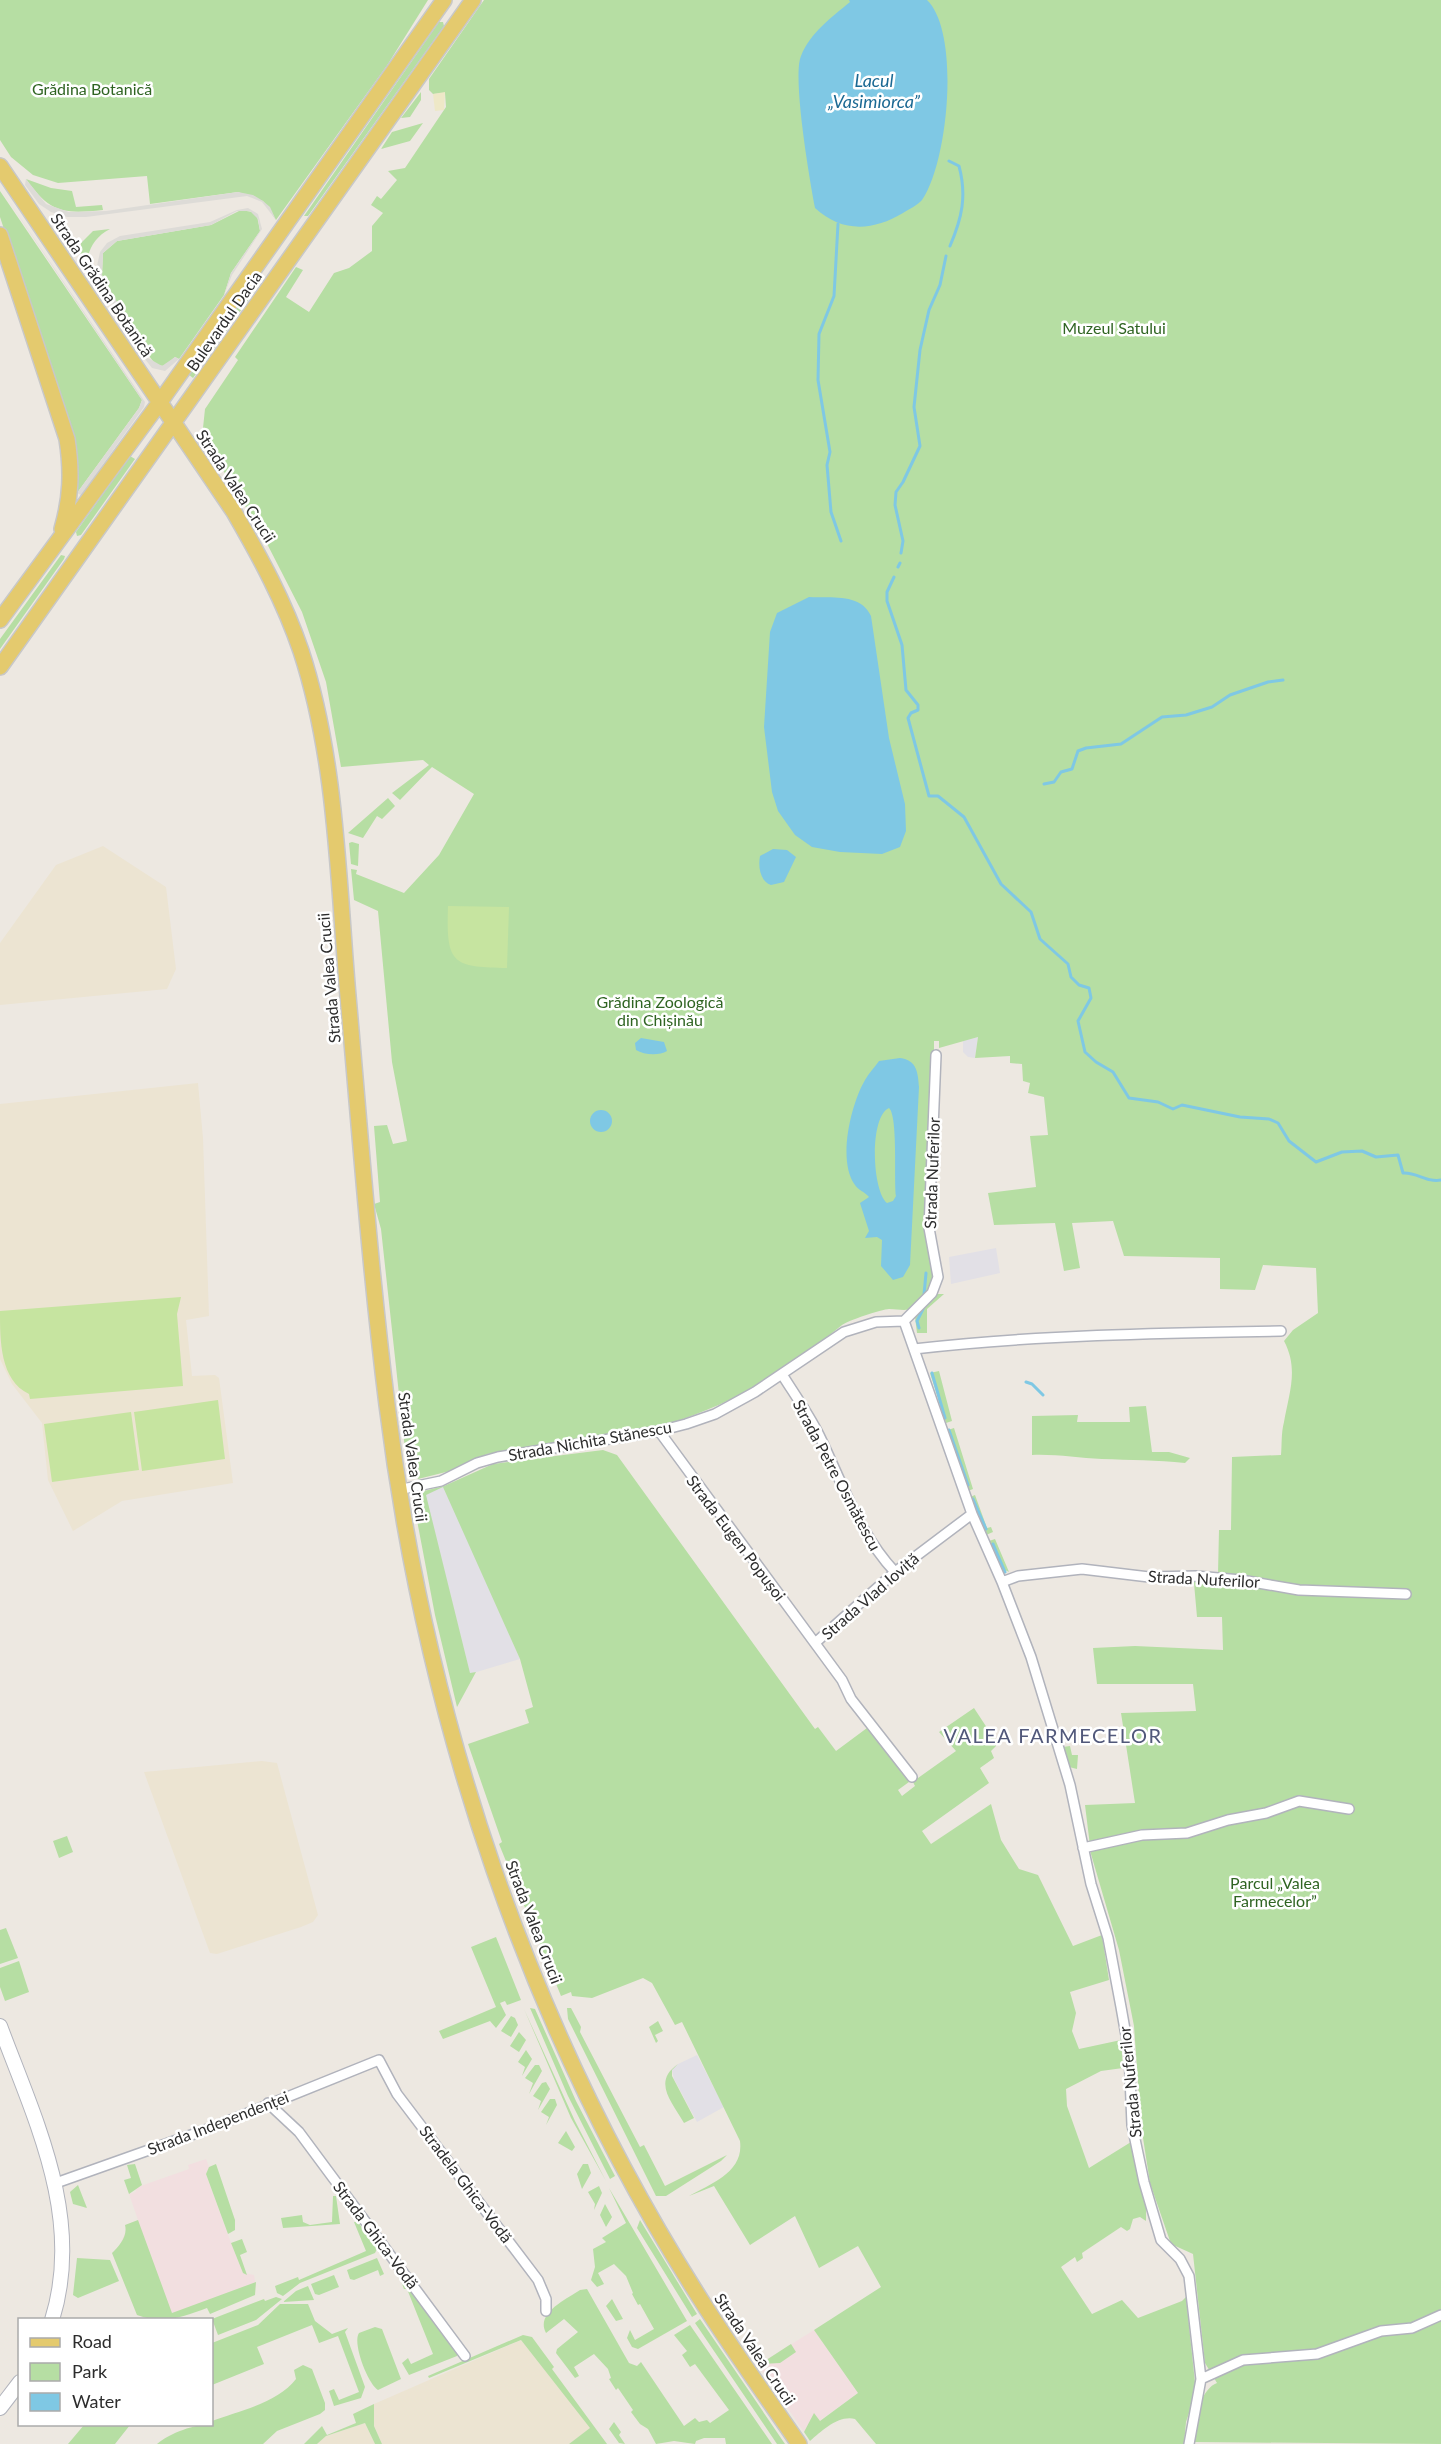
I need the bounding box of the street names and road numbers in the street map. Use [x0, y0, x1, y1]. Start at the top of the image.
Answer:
street label: Strada Grădina Botanică [47, 209, 158, 360]
street label: Bulevardul Dacia [182, 267, 265, 374]
street label: Strada Valea Crucii [193, 426, 280, 546]
street label: Strada Valea Crucii [313, 912, 344, 1044]
street label: Strada Nuferilor [920, 1117, 943, 1229]
street label: Strada Valea Crucii [395, 1391, 432, 1523]
street label: Strada Petre Osmătescu [790, 1396, 885, 1554]
street label: Strada Nichita Stănescu [507, 1417, 673, 1464]
street label: Strada Eugen Popușoi [683, 1471, 790, 1604]
street label: Strada Vlad Ioviță [817, 1548, 922, 1643]
street label: Strada Nuferilor [1148, 1566, 1261, 1591]
street label: Strada Valea Crucii [502, 1857, 567, 1986]
street label: Strada Nuferilor [1114, 2025, 1145, 2139]
street label: Strada Independenței [144, 2087, 291, 2158]
street label: Stradela Ghica-Vodă [416, 2121, 517, 2246]
street label: Strada Ghica-Vodă [330, 2177, 423, 2292]
street label: Strada Valea Crucii [711, 2289, 800, 2408]

